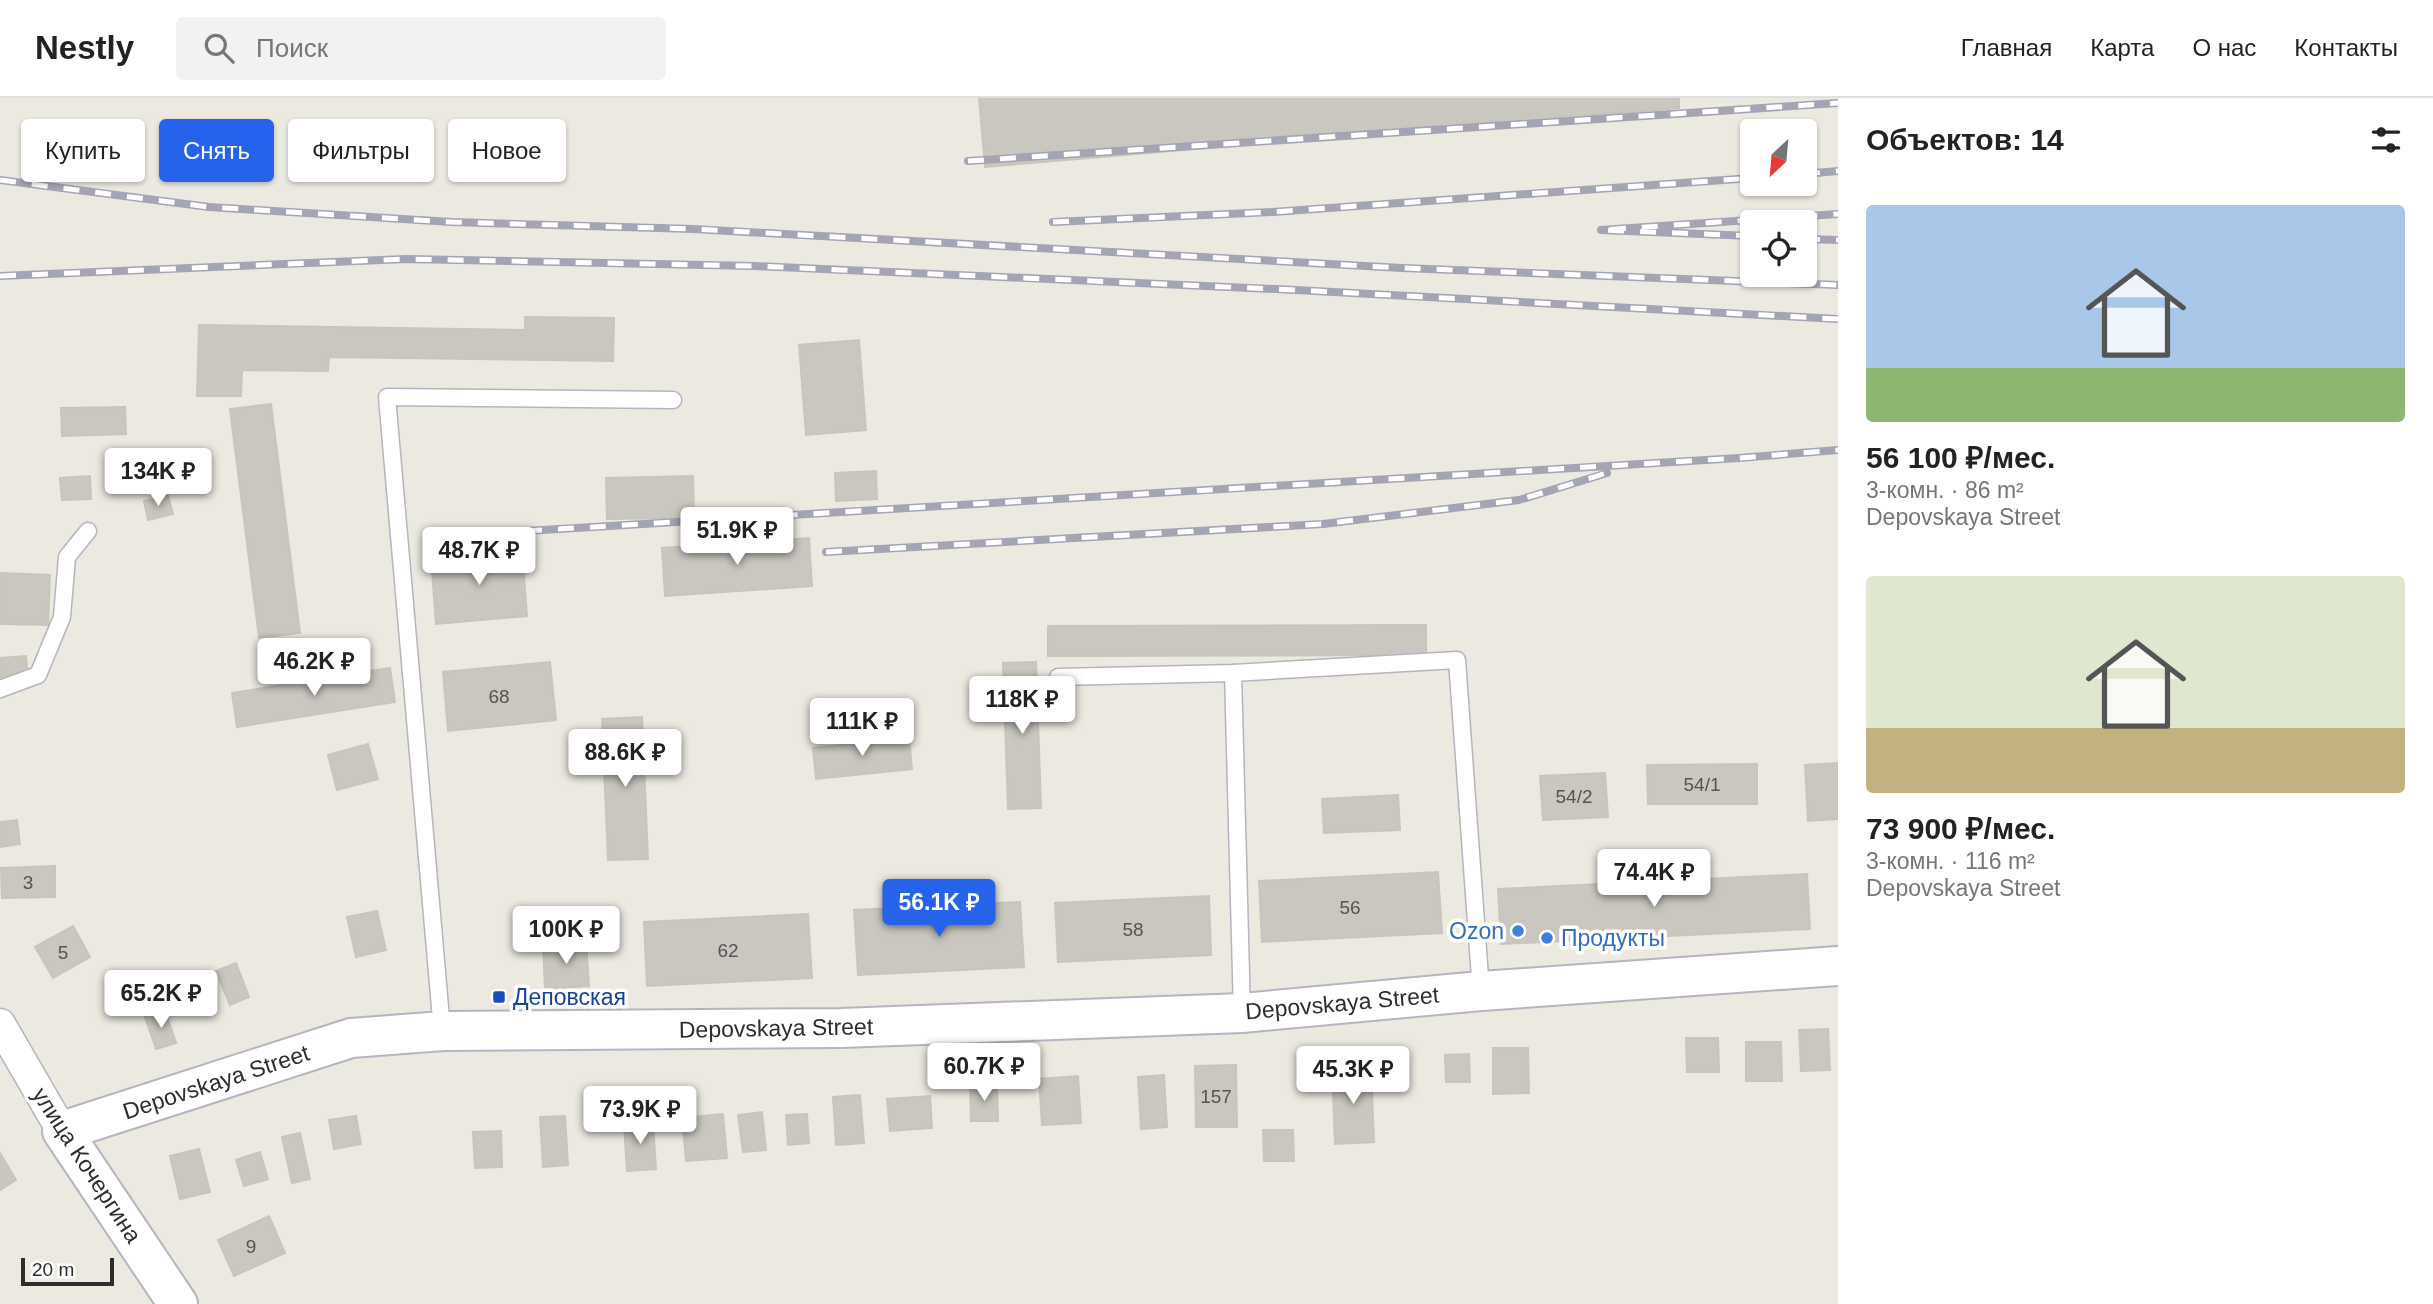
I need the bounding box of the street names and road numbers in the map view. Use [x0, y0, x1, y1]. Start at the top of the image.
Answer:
street label: Depovskaya Street [1244, 982, 1441, 1024]
street label: Depovskaya Street [679, 1013, 874, 1043]
street label: Depovskaya Street [120, 1039, 313, 1124]
street label: улица Кочергина [27, 1083, 147, 1248]

